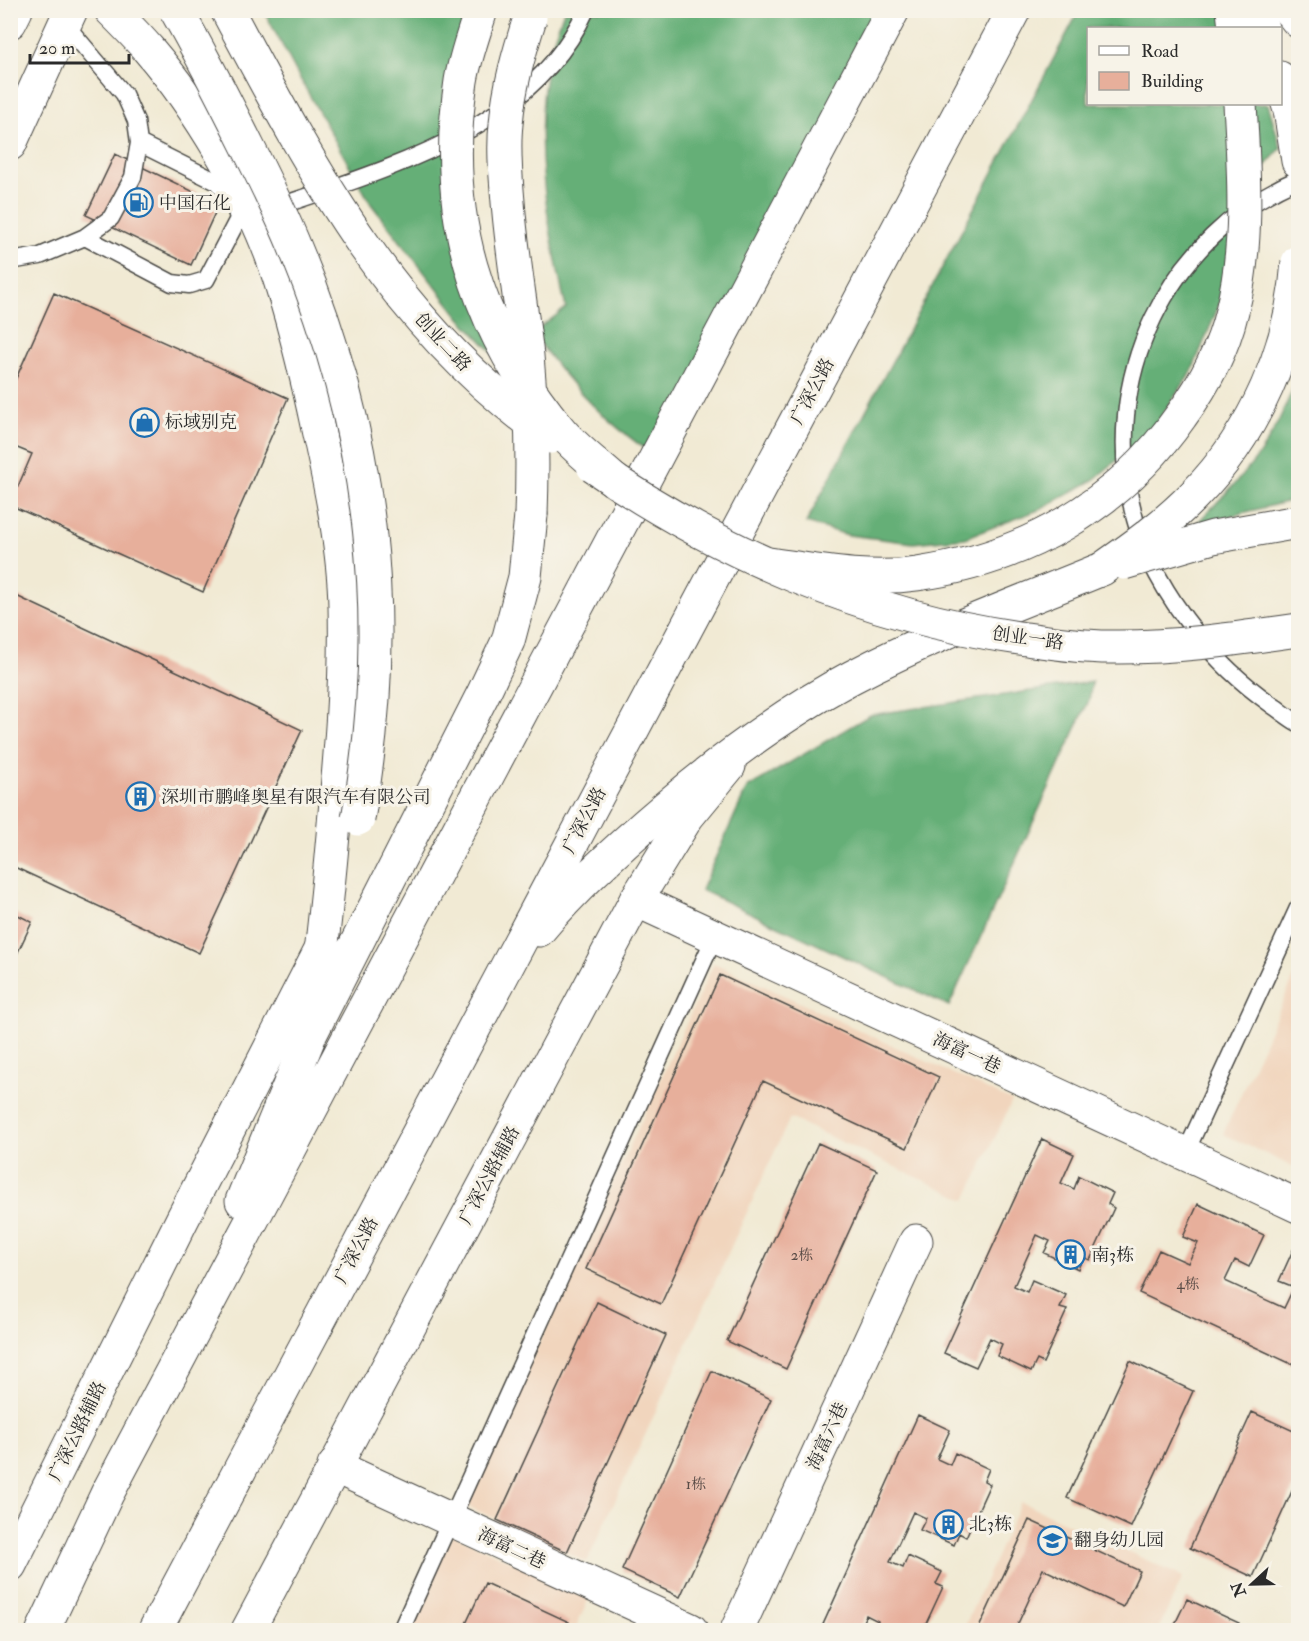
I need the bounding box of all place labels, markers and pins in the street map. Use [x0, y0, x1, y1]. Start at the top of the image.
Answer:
fuel station icon: 中国石化 [122, 187, 154, 219]
place label: 中国石化 [159, 192, 231, 215]
shop icon: 标域别克 [128, 406, 160, 438]
place label: 标域别克 [165, 411, 237, 434]
building icon: 深圳市鹏峰奥星有限汽车有限公司 [124, 781, 156, 813]
place label: 深圳市鹏峰奥星有限汽车有限公司 [161, 786, 431, 809]
building icon: 南3栋 [1054, 1239, 1086, 1271]
place label: 南3栋 [1091, 1244, 1134, 1267]
building icon: 北3栋 [932, 1508, 964, 1540]
place label: 北3栋 [969, 1513, 1012, 1536]
school or university icon: 翻身幼儿园 [1037, 1524, 1069, 1556]
place label: 翻身幼儿园 [1074, 1529, 1164, 1552]

